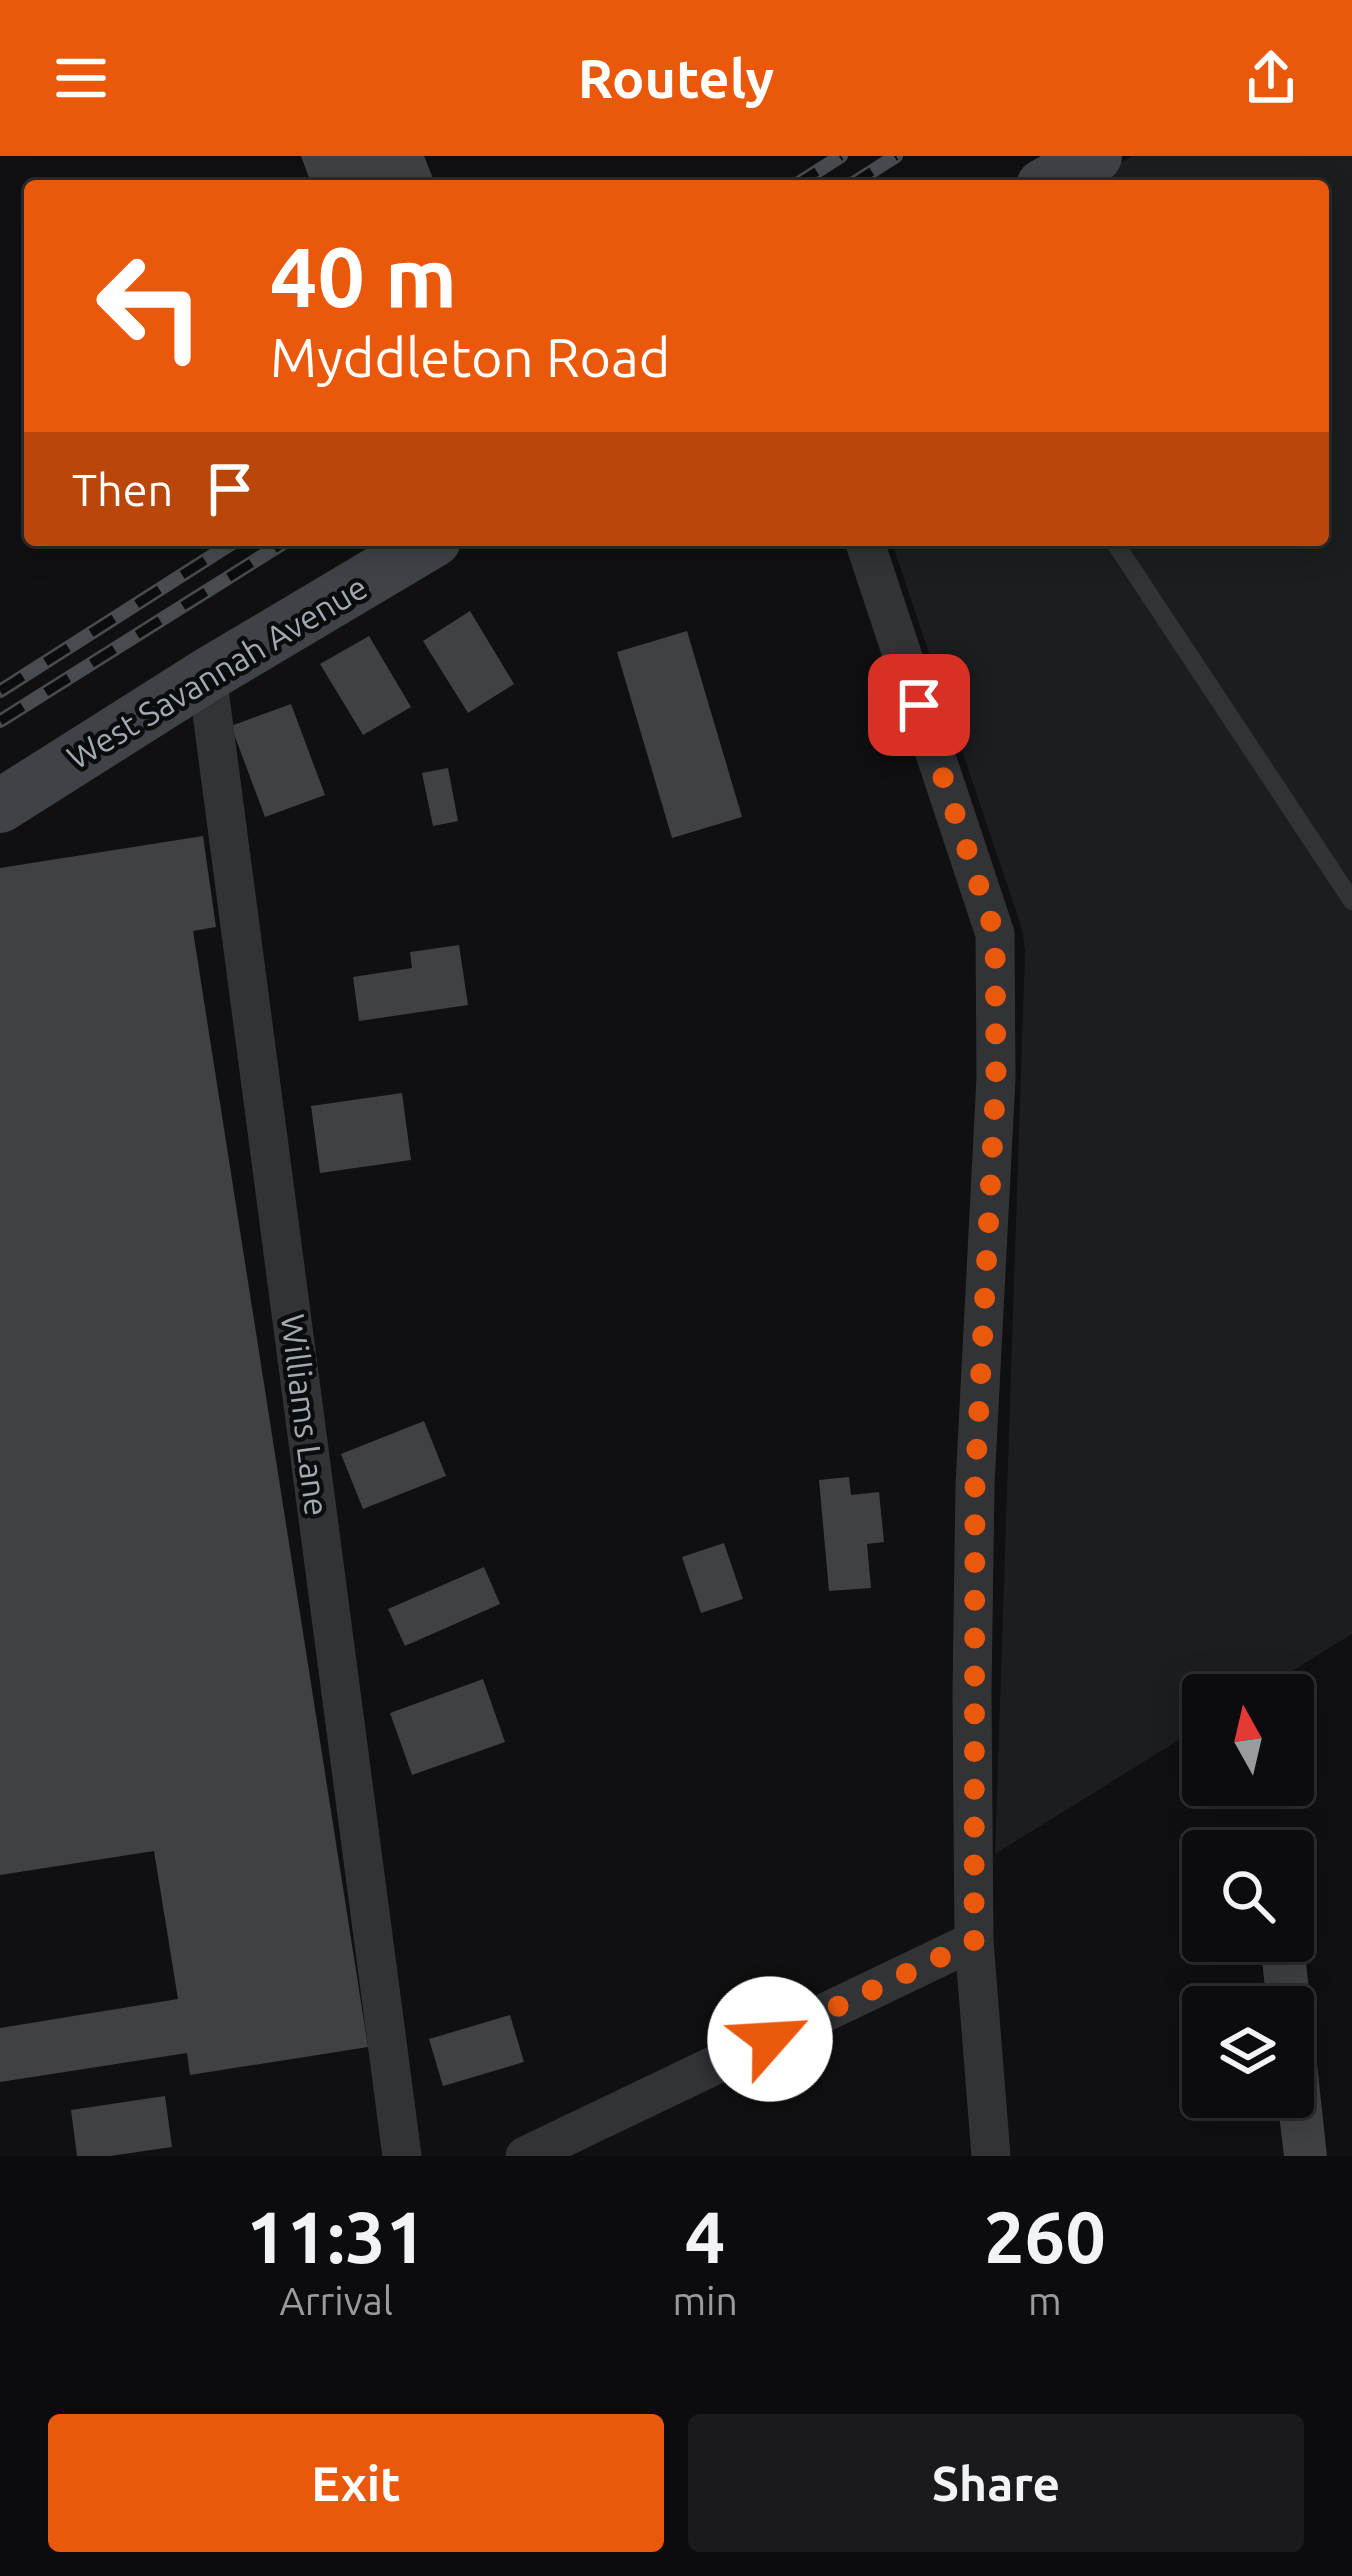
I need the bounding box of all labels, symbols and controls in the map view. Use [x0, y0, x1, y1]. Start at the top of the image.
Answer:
icon: menu [48, 45, 114, 111]
icon: share [1238, 45, 1304, 111]
text: Routely [578, 48, 774, 108]
icon: left [72, 228, 228, 384]
text: 40 m [270, 229, 457, 323]
text: Myddleton Road [270, 327, 670, 387]
icon: arrive [197, 456, 263, 522]
text: Then [72, 464, 173, 515]
street label: West Savannah Avenue [60, 567, 373, 776]
pin [868, 654, 970, 756]
icon: arrive [886, 672, 952, 738]
street label: Williams Lane [275, 1312, 336, 1518]
north arrow [1182, 1674, 1314, 1806]
map controls [1182, 1674, 1314, 2118]
button: search [1182, 1830, 1314, 1962]
position arrow [707, 1976, 833, 2102]
button: layers [1182, 1986, 1314, 2118]
text: 11:31 [246, 2196, 426, 2277]
text: 4 [685, 2196, 725, 2277]
text: 260 [984, 2196, 1106, 2277]
text: Arrival [279, 2279, 393, 2322]
text: min [672, 2279, 738, 2322]
text: m [1028, 2279, 1062, 2322]
button: Exit [48, 2414, 664, 2552]
button: Share [688, 2414, 1304, 2552]

